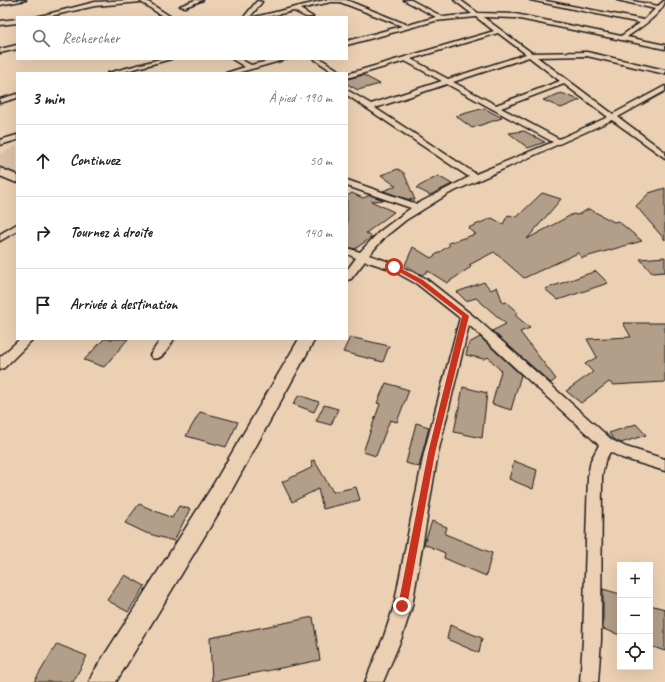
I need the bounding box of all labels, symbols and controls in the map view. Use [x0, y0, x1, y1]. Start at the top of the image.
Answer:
search box [16, 16, 348, 60]
icon: search [30, 27, 52, 49]
text: Rechercher [62, 29, 120, 48]
text: 3 min [32, 88, 65, 109]
text: À pied · 190 m [269, 90, 332, 106]
icon: ahead [32, 150, 54, 172]
text: Continuez [70, 151, 120, 170]
text: 50 m [310, 153, 332, 169]
icon: right [32, 222, 54, 244]
text: Tournez à droite [70, 223, 152, 242]
text: 140 m [304, 225, 332, 241]
route start [385, 258, 403, 276]
icon: arrive [32, 294, 54, 316]
text: Arrivée à destination [70, 295, 178, 314]
map controls [617, 562, 653, 670]
button: + [617, 562, 653, 598]
route end [393, 597, 411, 615]
button: − [617, 598, 653, 634]
button: locate [617, 634, 653, 670]

